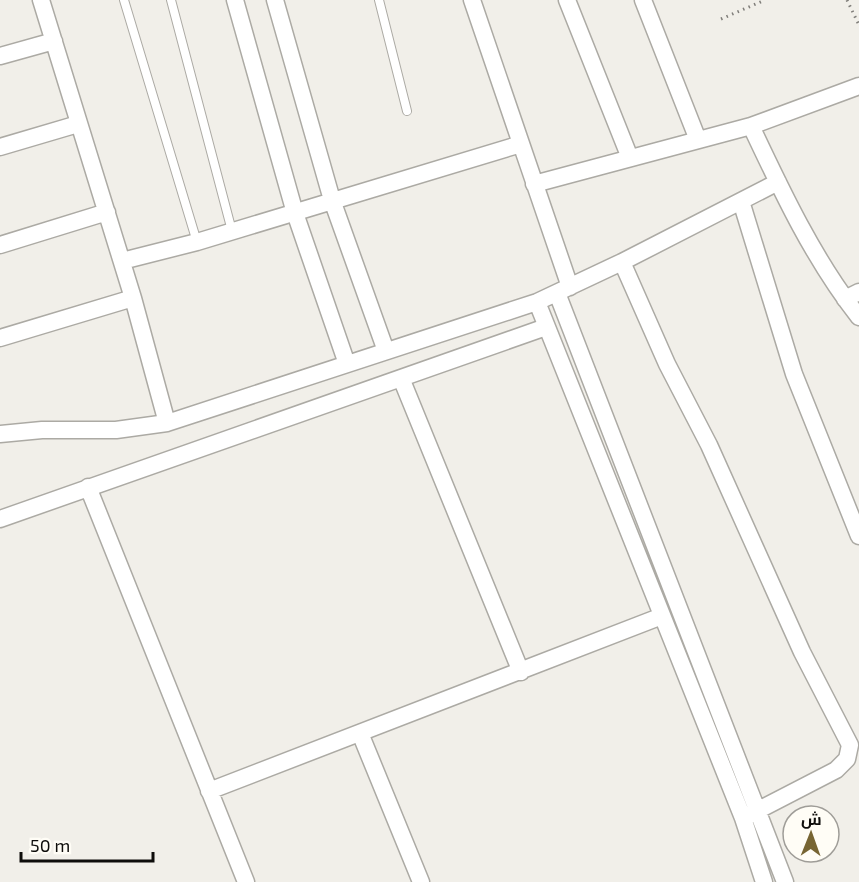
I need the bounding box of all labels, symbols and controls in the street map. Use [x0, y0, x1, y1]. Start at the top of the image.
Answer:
north arrow [781, 804, 841, 864]
text: ش [801, 809, 822, 829]
scale bar [21, 825, 153, 863]
text: 50 m [30, 834, 70, 856]

